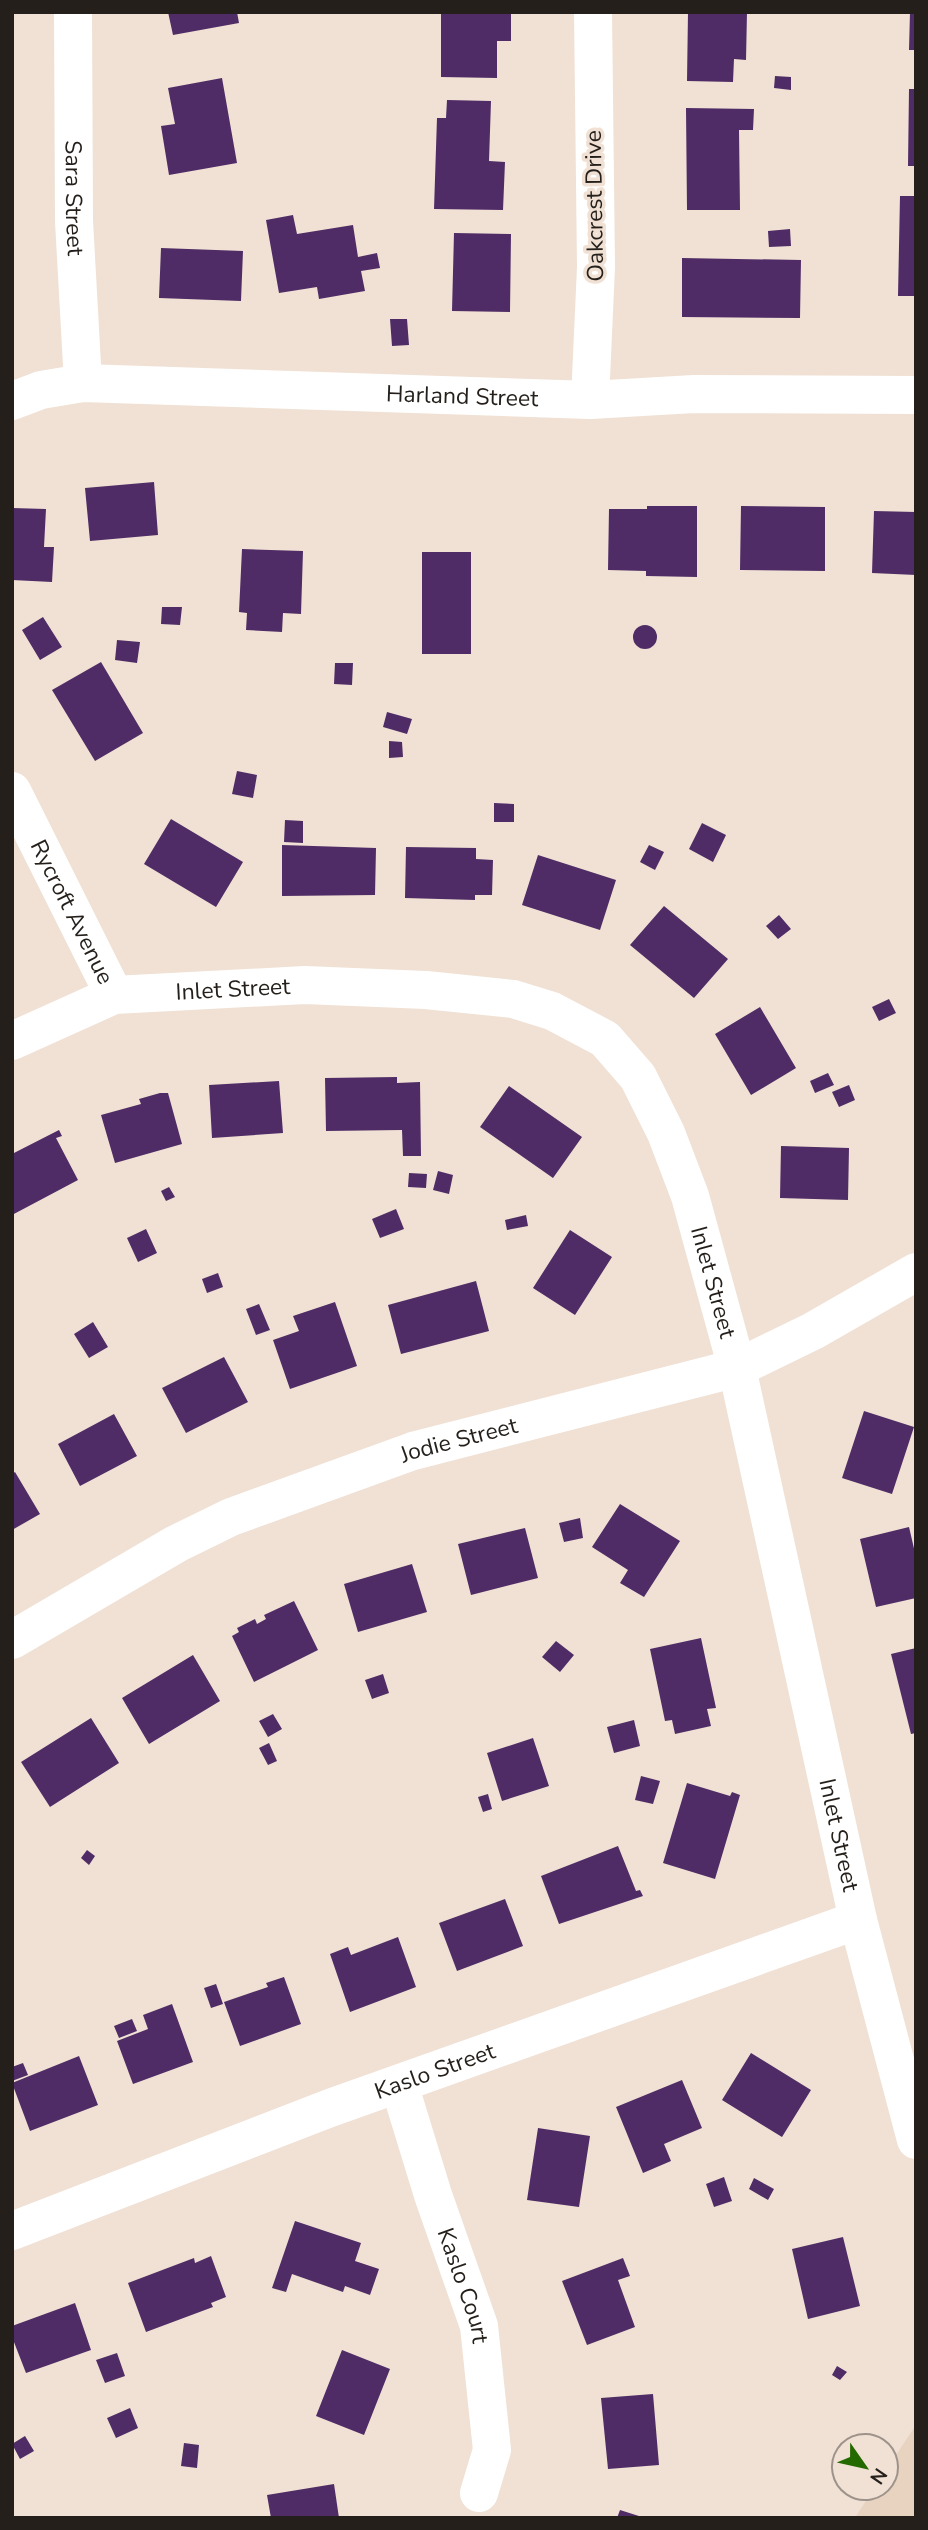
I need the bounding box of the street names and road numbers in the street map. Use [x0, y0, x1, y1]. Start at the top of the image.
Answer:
street label: Oakcrest Drive [578, 130, 611, 282]
street label: Sara Street [58, 140, 91, 257]
street label: Harland Street [386, 378, 540, 414]
street label: Rycroft Avenue [23, 834, 121, 990]
street label: Inlet Street [175, 971, 292, 1008]
street label: Inlet Street [683, 1223, 743, 1342]
street label: Jodie Street [395, 1410, 522, 1471]
street label: Inlet Street [811, 1776, 866, 1895]
street label: Kaslo Street [370, 2035, 500, 2107]
street label: Kaslo Court [430, 2224, 496, 2346]

